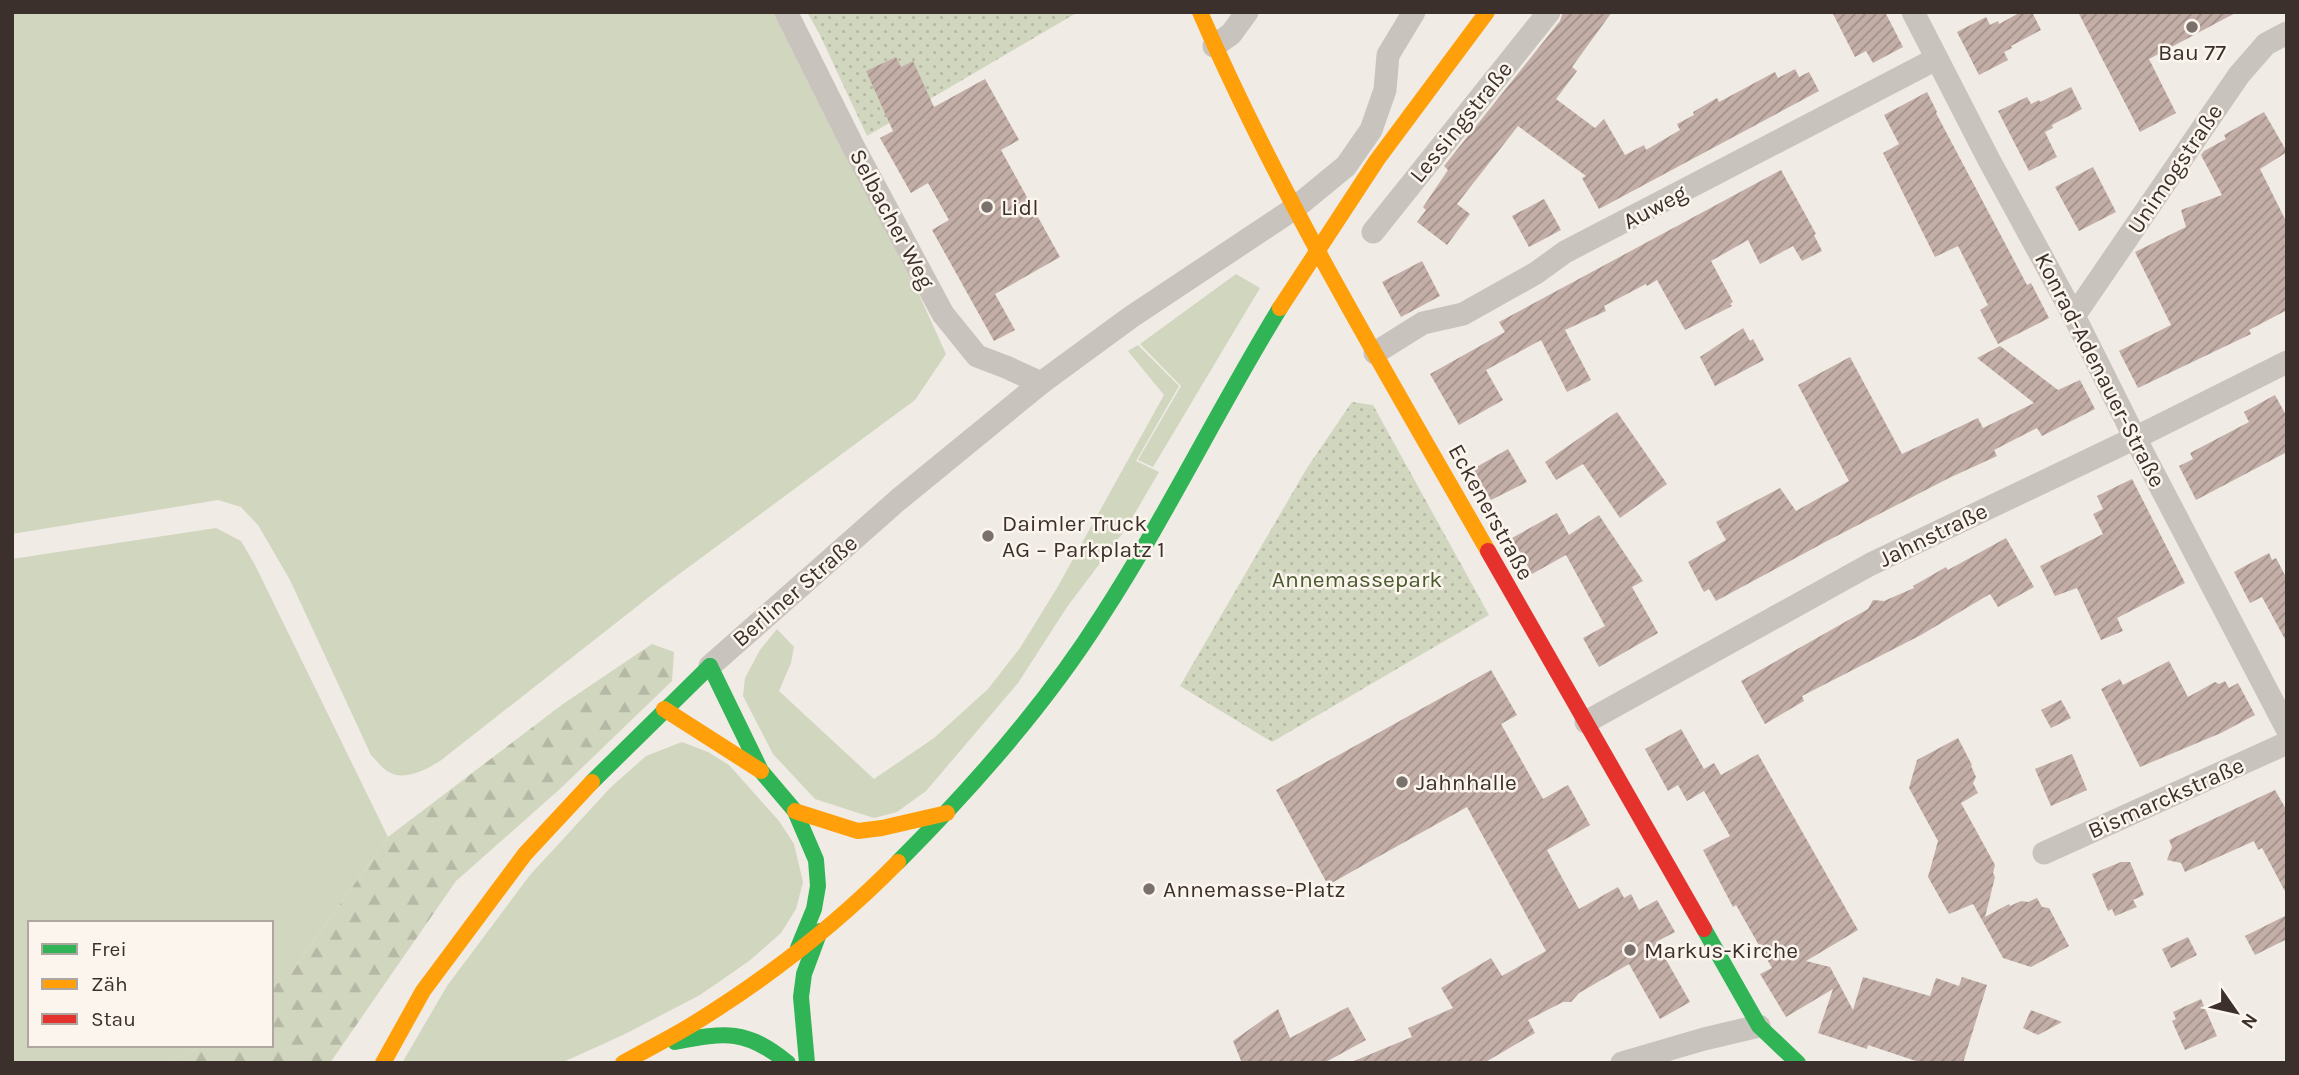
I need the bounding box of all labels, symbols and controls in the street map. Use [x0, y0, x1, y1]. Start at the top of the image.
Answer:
marker: Bau 77 [2184, 19, 2200, 35]
place label: Bau 77 [2158, 39, 2226, 66]
street label: Lessingstraße [1404, 56, 1518, 188]
street label: Unimogstraße [2122, 99, 2228, 239]
street label: Selbacher Weg [844, 144, 940, 294]
street label: Auweg [1618, 179, 1692, 235]
place label: Lidl [1001, 194, 1039, 221]
marker: Lidl [979, 199, 995, 215]
street label: Konrad-Adenauer-Straße [2029, 248, 2171, 492]
street label: Eckenerstraße [1443, 439, 1539, 585]
street label: Jahnstraße [1874, 497, 1992, 573]
place label: Daimler Truck AG − Parkplatz 1 [1002, 510, 1165, 563]
marker: Daimler Truck AG − Parkplatz 1 [980, 528, 996, 544]
street label: Berliner Straße [727, 529, 863, 653]
park label: Annemassepark [1272, 566, 1442, 593]
street label: Bismarckstraße [2084, 751, 2248, 845]
place label: Jahnhalle [1416, 769, 1517, 796]
marker: Jahnhalle [1394, 774, 1410, 790]
place label: Annemasse-Platz [1163, 876, 1345, 903]
marker: Annemasse-Platz [1141, 881, 1157, 897]
legend [28, 921, 273, 1047]
text: Frei [91, 937, 127, 961]
place label: Markus-Kirche [1644, 937, 1798, 964]
marker: Markus-Kirche [1622, 942, 1638, 958]
text: Zäh [91, 972, 128, 996]
north arrow [2201, 977, 2271, 1047]
text: Stau [91, 1007, 136, 1031]
text: N [2236, 1009, 2262, 1033]

